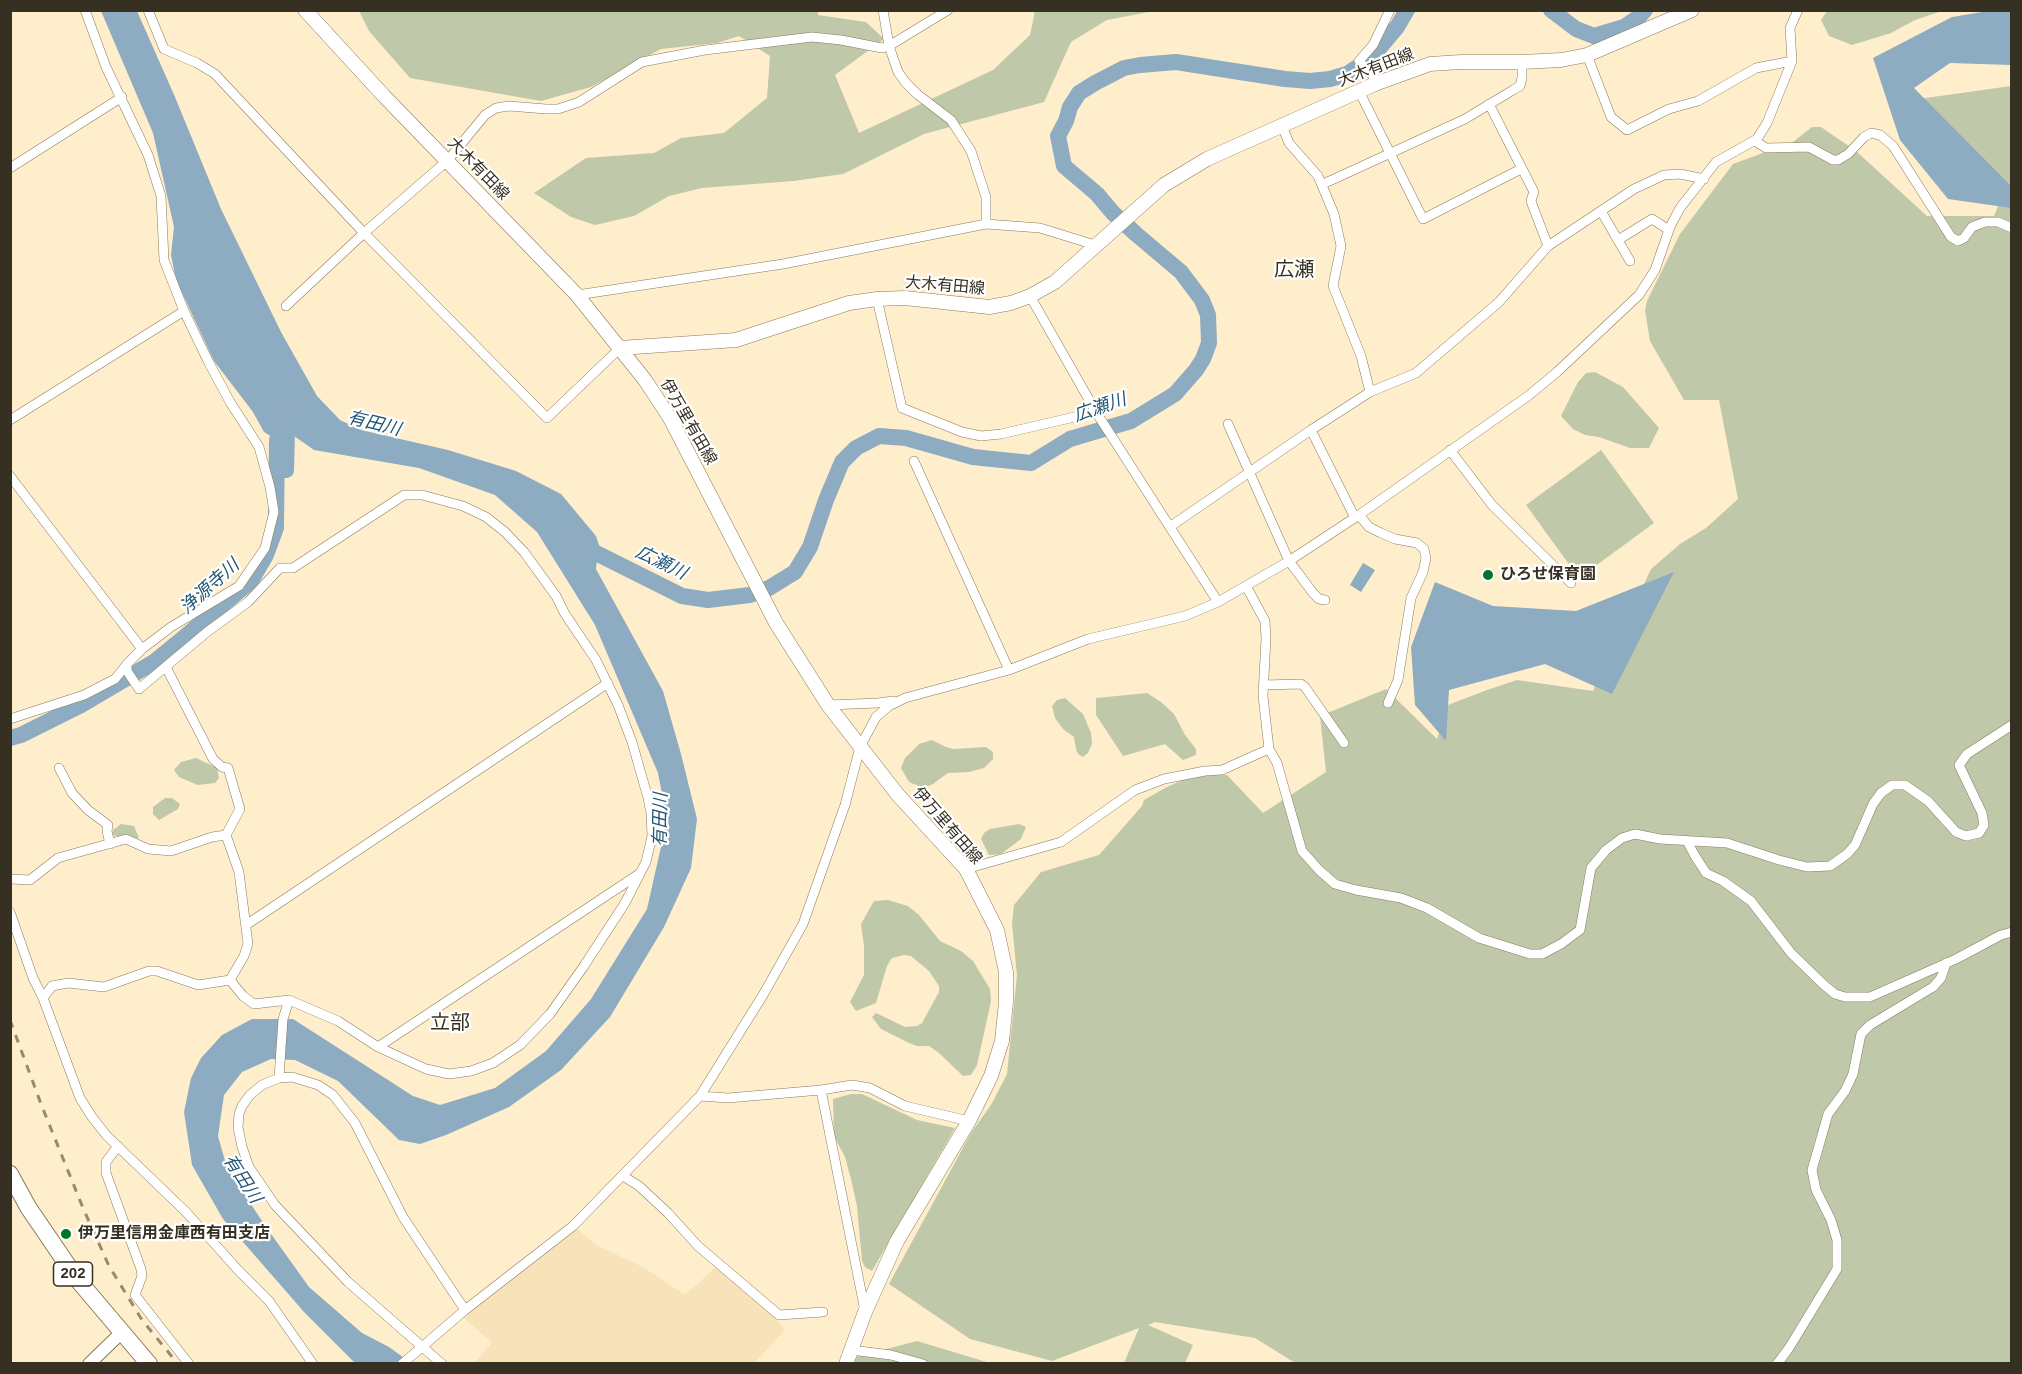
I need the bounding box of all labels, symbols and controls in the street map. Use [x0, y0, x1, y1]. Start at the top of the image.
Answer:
street label: 大木有田線 [1335, 45, 1417, 91]
street label: 大木有田線 [443, 134, 513, 204]
district label: 広瀬 [1274, 258, 1314, 282]
street label: 大木有田線 [904, 273, 986, 299]
street label: 伊万里有田線 [656, 376, 720, 468]
water label: 広瀬川 [1071, 389, 1129, 427]
water label: 有田川 [345, 407, 403, 441]
water label: 広瀬川 [632, 541, 690, 585]
water label: 浄源寺川 [176, 555, 244, 619]
place label: ひろせ保育園 [1500, 565, 1596, 585]
marker: ひろせ保育園 [1481, 568, 1495, 582]
street label: 伊万里有田線 [908, 783, 986, 869]
water label: 有田川 [650, 793, 672, 847]
district label: 立部 [430, 1011, 470, 1035]
water label: 有田川 [218, 1150, 266, 1208]
place label: 伊万里信用金庫西有田支店 [78, 1224, 270, 1244]
marker: 伊万里信用金庫西有田支店 [59, 1227, 73, 1241]
road number: 202 [54, 1262, 92, 1286]

